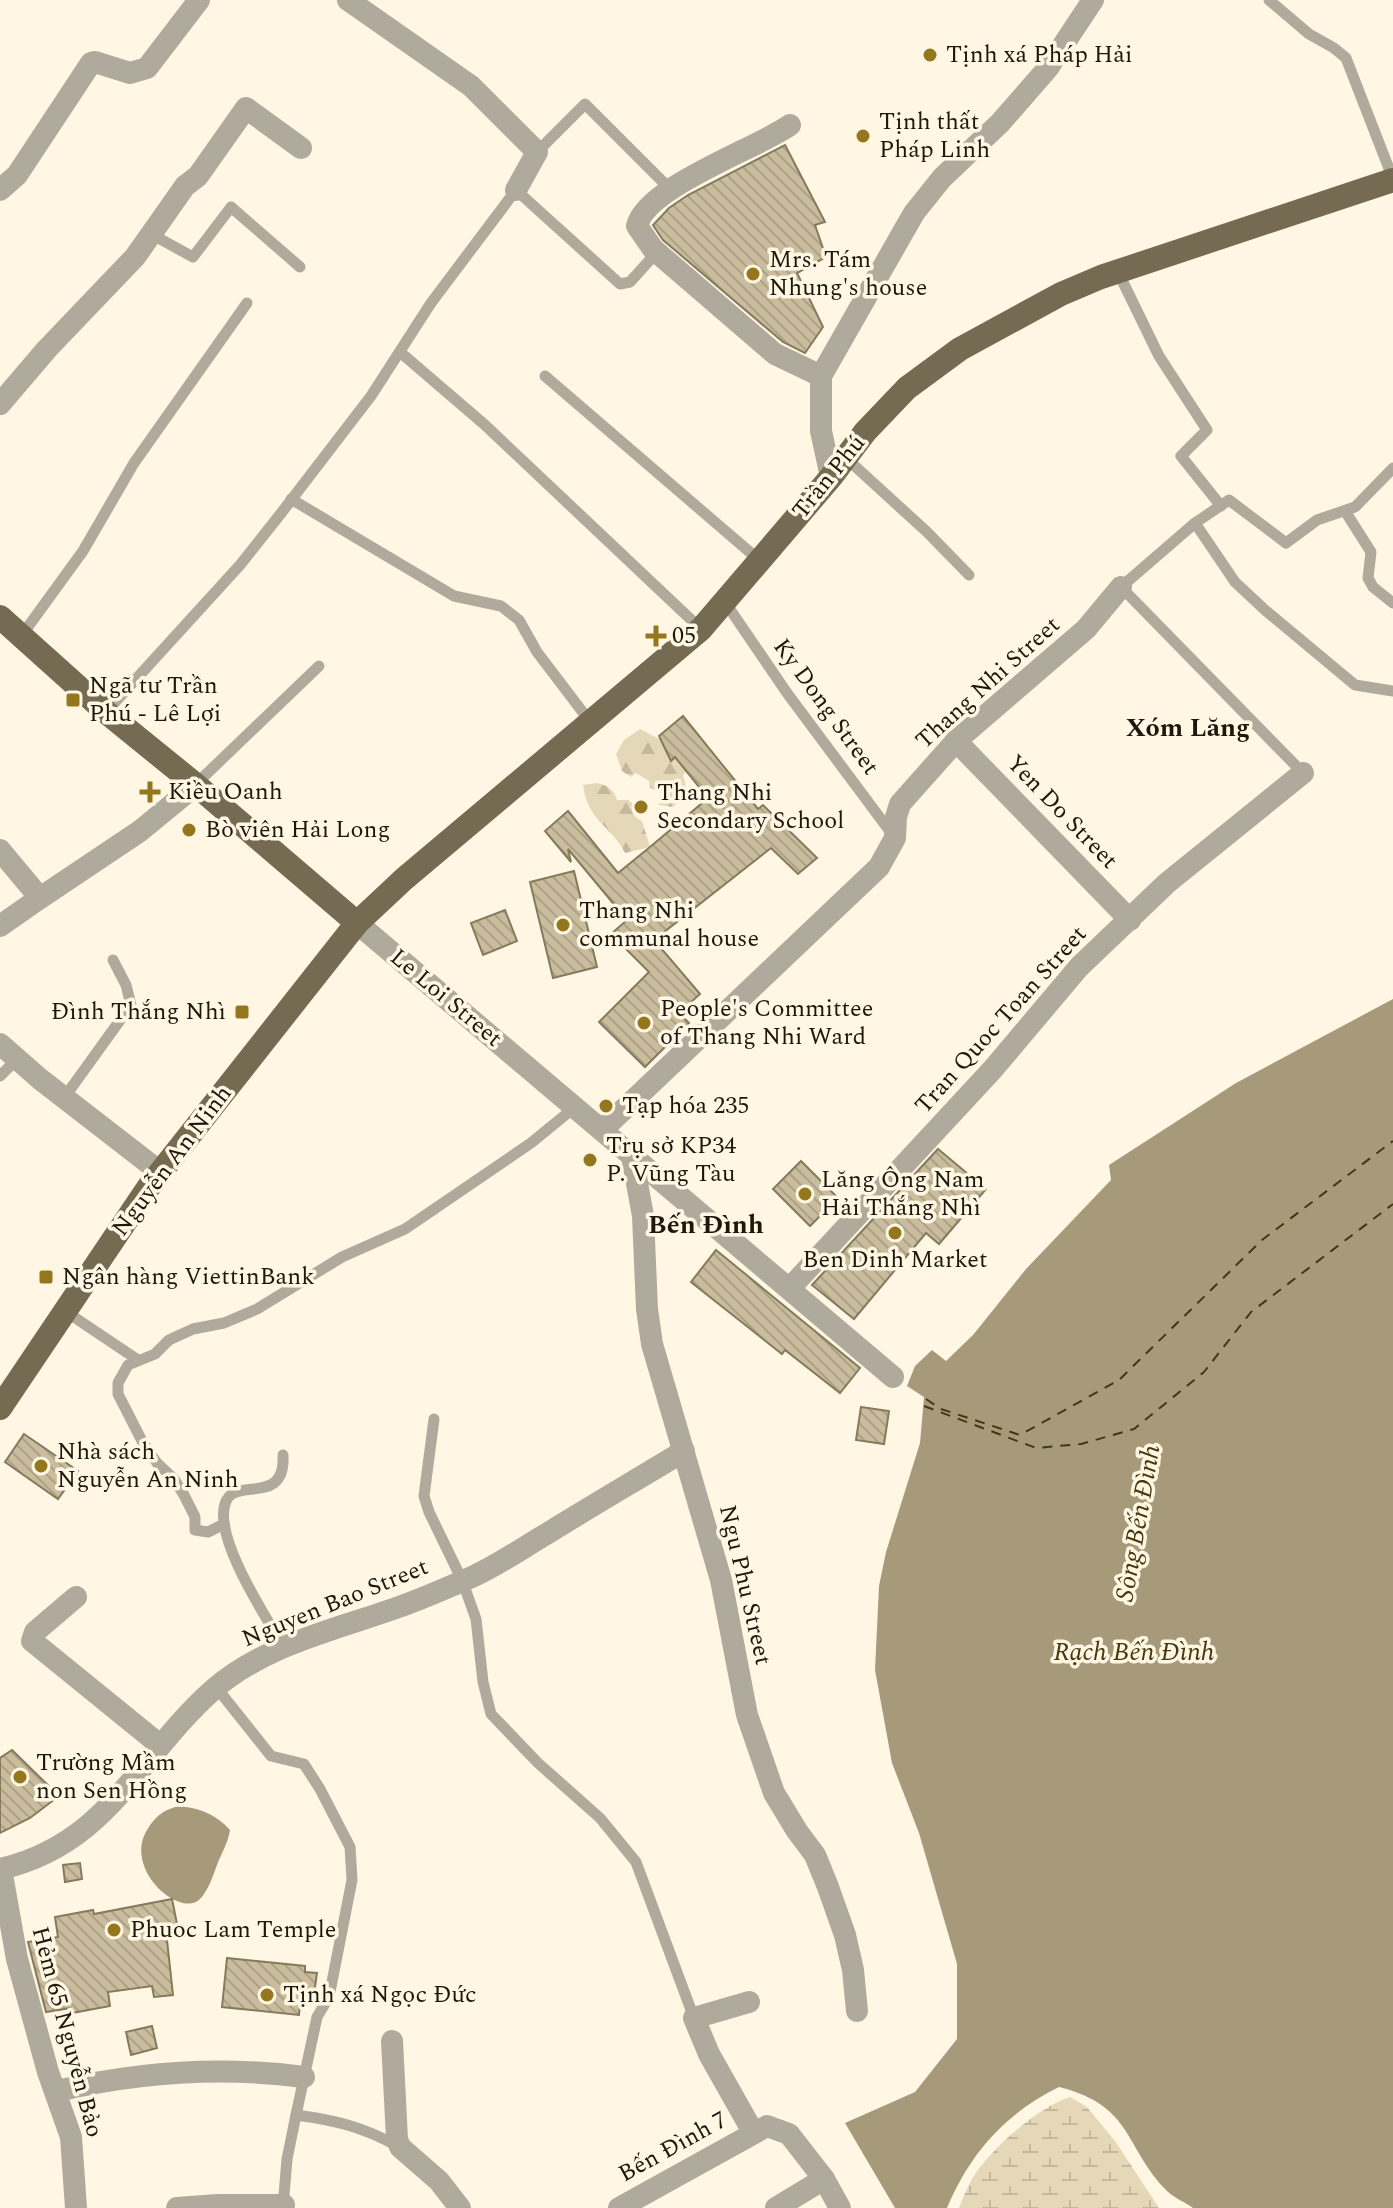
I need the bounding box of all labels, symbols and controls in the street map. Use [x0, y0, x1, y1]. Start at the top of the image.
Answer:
place label: Tịnh xá Pháp Hải [946, 37, 1132, 73]
marker: Tịnh xá Pháp Hải [921, 46, 939, 64]
place label: Tịnh thất Pháp Linh [879, 104, 990, 168]
marker: Tịnh thất Pháp Linh [854, 127, 872, 145]
place label: Mrs. Tám Nhung's house [769, 242, 927, 306]
marker: Mrs. Tám Nhung's house [744, 265, 762, 283]
street label: Trần Phú [784, 427, 874, 527]
street label: Thang Nhi Street [907, 608, 1069, 758]
place label: 05 [672, 618, 696, 654]
marker: 05 [647, 627, 665, 645]
street label: Ky Dong Street [764, 631, 888, 783]
place label: Ngã tư Trần Phú - Lê Lợi [89, 668, 221, 732]
marker: Ngã tư Trần Phú - Lê Lợi [64, 691, 82, 709]
district label: Xóm Lăng [1126, 708, 1250, 748]
street label: Yen Do Street [998, 746, 1126, 878]
place label: Kiều Oanh [168, 774, 283, 810]
place label: Thang Nhi Secondary School [657, 775, 844, 839]
marker: Kiều Oanh [139, 781, 161, 803]
marker: Thang Nhi Secondary School [632, 798, 650, 816]
place label: Bò viên Hải Long [205, 812, 390, 848]
marker: Bò viên Hải Long [180, 821, 198, 839]
place label: Thang Nhi communal house [579, 893, 759, 957]
marker: Thang Nhi communal house [554, 916, 572, 934]
street label: Tran Quoc Toan Street [906, 918, 1096, 1122]
street label: Le Loi Street [382, 940, 510, 1056]
place label: People's Committee of Thang Nhi Ward [660, 991, 873, 1055]
place label: Đình Thắng Nhì [51, 994, 226, 1030]
marker: Đình Thắng Nhì [233, 1003, 251, 1021]
marker: People's Committee of Thang Nhi Ward [635, 1014, 653, 1032]
street label: Nguyễn An Ninh [103, 1078, 241, 1244]
place label: Tạp hóa 235 [622, 1088, 749, 1124]
marker: Tạp hóa 235 [597, 1097, 615, 1115]
place label: Trụ sở KP34 P. Vũng Tàu [606, 1128, 736, 1192]
marker: Trụ sở KP34 P. Vũng Tàu [581, 1151, 599, 1169]
place label: Lăng Ông Nam Hải Thắng Nhì [821, 1162, 985, 1226]
marker: Lăng Ông Nam Hải Thắng Nhì [796, 1185, 814, 1203]
district label: Bến Đình [648, 1205, 764, 1245]
marker: Ben Dinh Market [886, 1224, 904, 1242]
place label: Ben Dinh Market [803, 1242, 987, 1278]
place label: Ngân hàng ViettinBank [62, 1259, 315, 1295]
marker: Ngân hàng ViettinBank [37, 1268, 55, 1286]
place label: Nhà sách Nguyễn An Ninh [57, 1434, 238, 1498]
water label: Sông Bến Đình [1105, 1442, 1171, 1604]
marker: Nhà sách Nguyễn An Ninh [32, 1457, 50, 1475]
street label: Ngu Phu Street [709, 1501, 781, 1669]
street label: Nguyen Bao Street [236, 1549, 434, 1657]
water label: Rạch Bến Đình [1054, 1632, 1214, 1672]
place label: Trường Mầm non Sen Hồng [36, 1745, 187, 1809]
marker: Trường Mầm non Sen Hồng [11, 1768, 29, 1786]
place label: Phuoc Lam Temple [130, 1912, 336, 1948]
marker: Phuoc Lam Temple [105, 1921, 123, 1939]
street label: Hẻm 65 Nguyễn Bảo [22, 1923, 112, 2141]
place label: Tịnh xá Ngọc Đức [283, 1977, 476, 2013]
marker: Tịnh xá Ngọc Đức [258, 1986, 276, 2004]
street label: Bến Đình 7 [612, 2102, 734, 2192]

